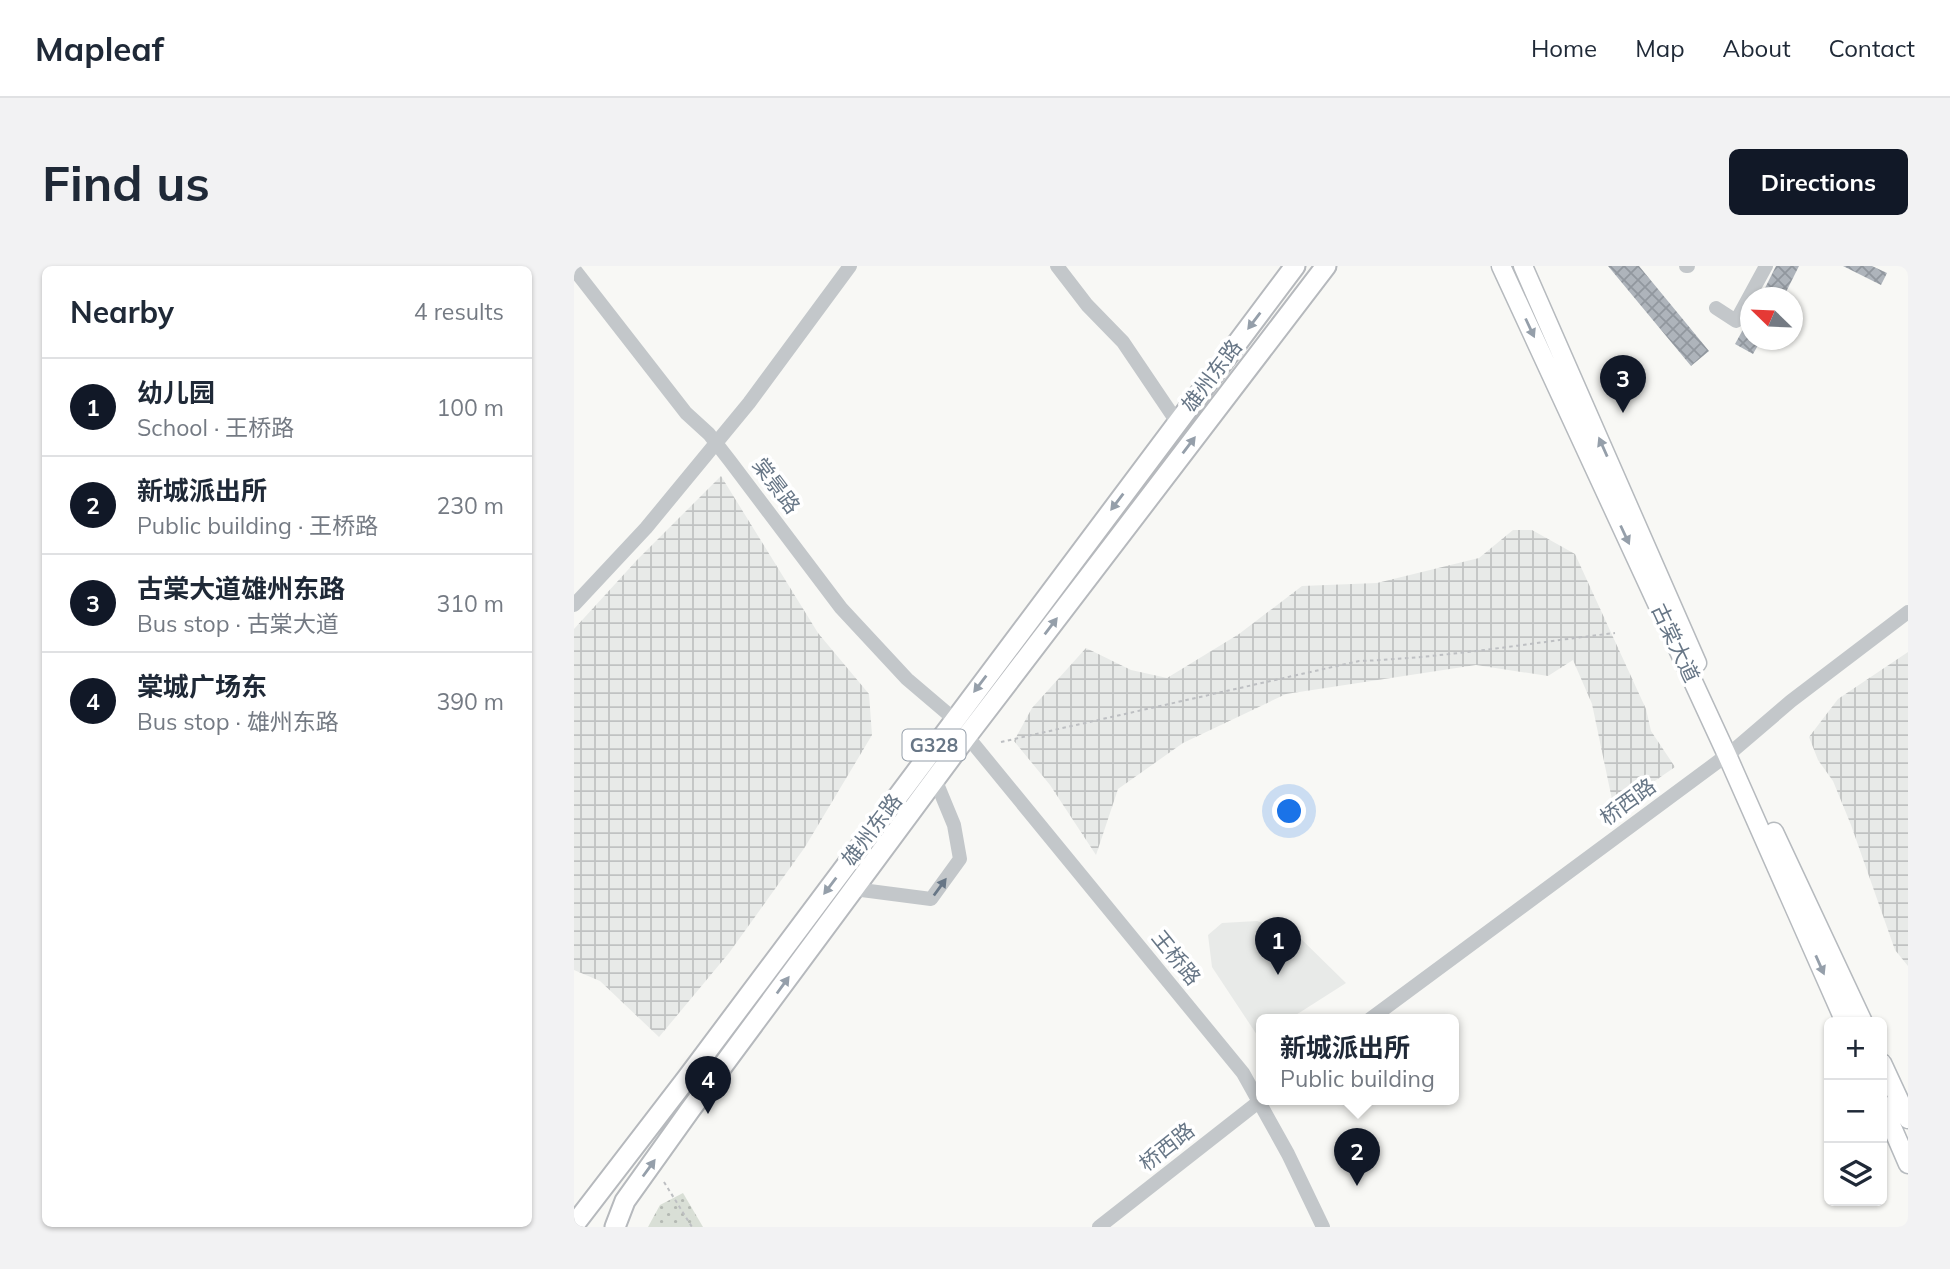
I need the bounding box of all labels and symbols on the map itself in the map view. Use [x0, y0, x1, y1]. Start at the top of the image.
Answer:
north arrow [1740, 287, 1803, 350]
one-way arrow [1246, 311, 1261, 329]
one-way arrow [1524, 318, 1536, 338]
street label: 雄州东路 [1176, 334, 1247, 417]
pin: 3 [1600, 355, 1646, 413]
one-way arrow [1182, 436, 1196, 454]
one-way arrow [1597, 436, 1608, 457]
street label: 棠景路 [747, 452, 806, 518]
one-way arrow [1109, 493, 1124, 511]
one-way arrow [1620, 524, 1631, 545]
street label: 古棠大道 [1646, 599, 1705, 686]
one-way arrow [1044, 617, 1058, 635]
one-way arrow [973, 675, 987, 693]
road number: G328 [902, 730, 966, 760]
street label: 桥西路 [1594, 772, 1661, 830]
street label: 雄州东路 [836, 788, 907, 871]
your location [1272, 794, 1306, 828]
one-way arrow [823, 877, 837, 895]
one-way arrow [933, 878, 947, 896]
pin: 1 [1255, 917, 1301, 975]
street label: 王桥路 [1147, 925, 1207, 990]
one-way arrow [1814, 955, 1826, 975]
one-way arrow [776, 976, 790, 994]
pin: 4 [685, 1056, 731, 1114]
street label: 桥西路 [1134, 1117, 1199, 1176]
pin: 2 [1334, 1128, 1380, 1186]
one-way arrow [642, 1159, 656, 1177]

